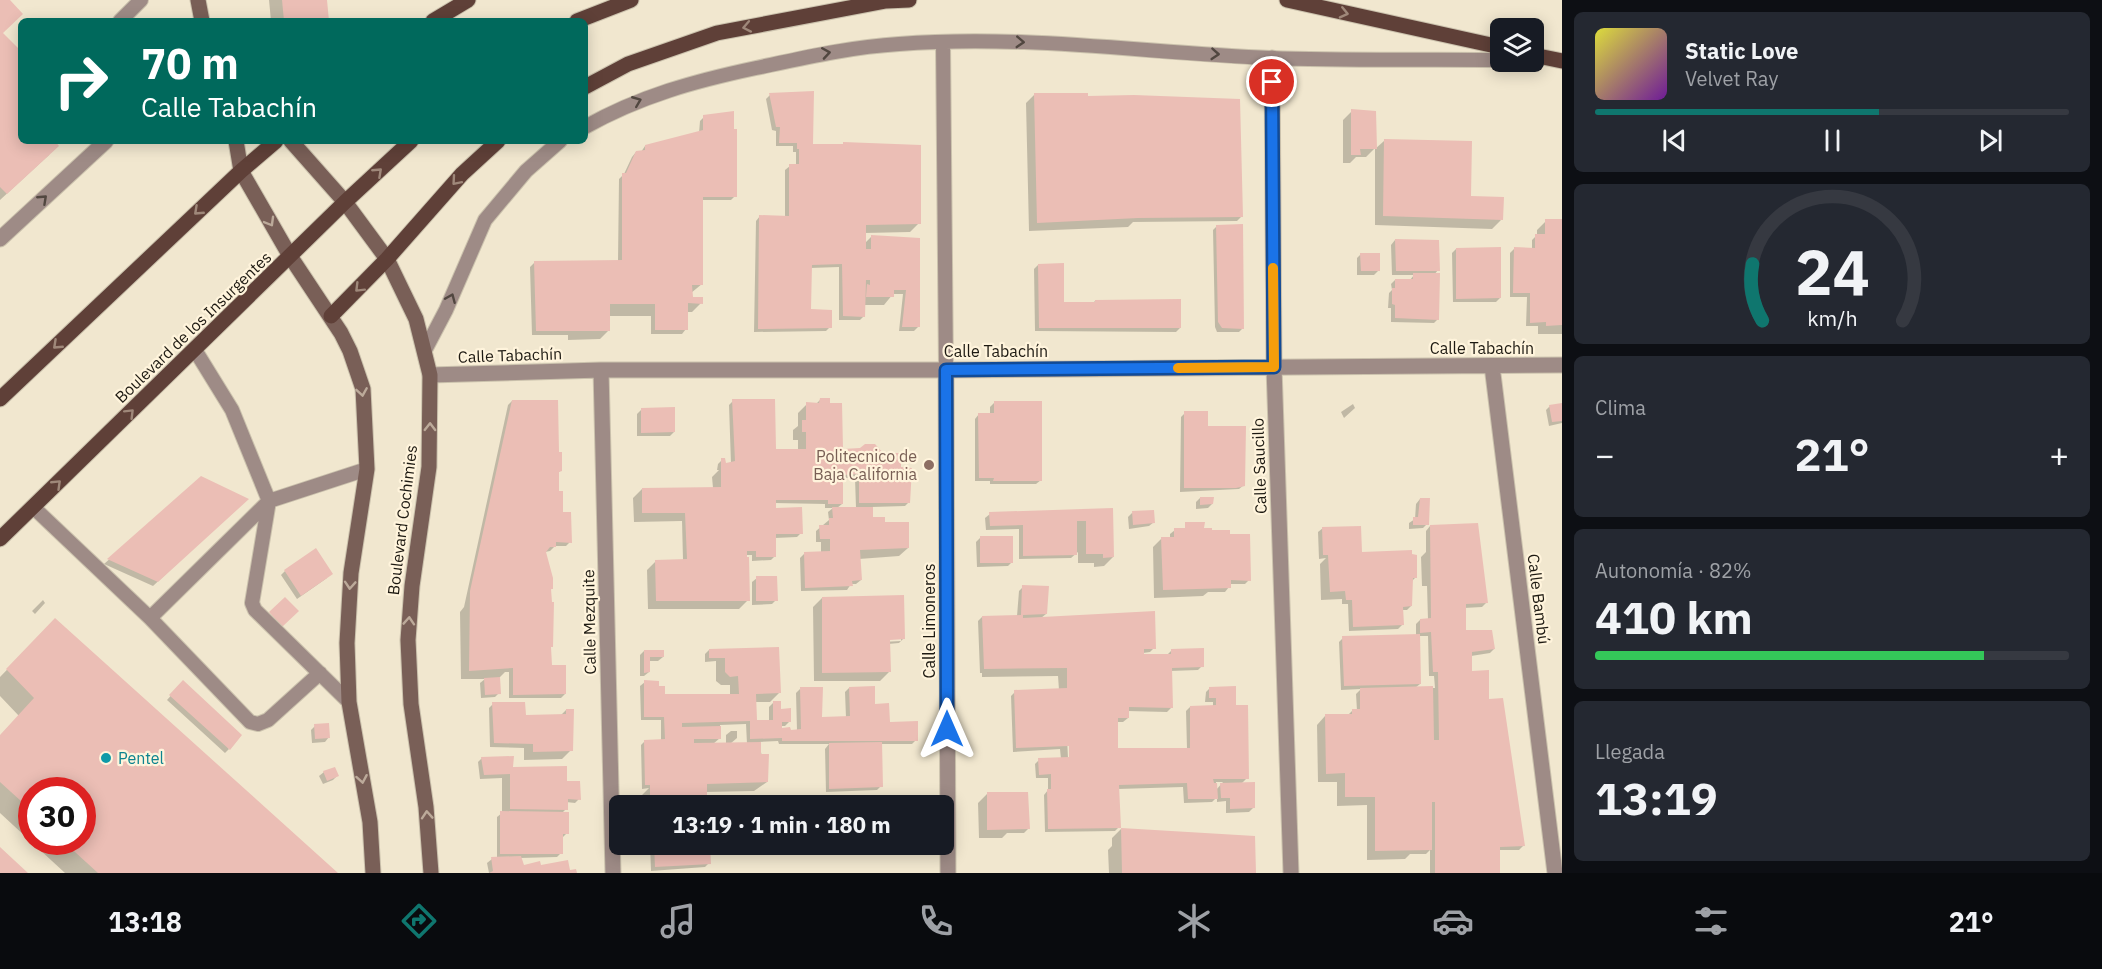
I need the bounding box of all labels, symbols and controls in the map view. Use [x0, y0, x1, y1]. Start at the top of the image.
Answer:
one-way arrow [1339, 5, 1349, 18]
map controls [1490, 18, 1544, 72]
button: layers [1490, 18, 1544, 72]
one-way arrow [743, 20, 753, 33]
text: 70 m [141, 36, 239, 91]
one-way arrow [1016, 36, 1025, 49]
text: Static Love [1685, 36, 1798, 65]
icon: right [42, 42, 120, 120]
one-way arrow [821, 47, 831, 60]
one-way arrow [1210, 47, 1220, 60]
pin [1246, 56, 1297, 107]
icon: arrive [1255, 65, 1288, 98]
text: Velvet Ray [1685, 65, 1778, 92]
text: Calle Tabachín [141, 89, 317, 124]
one-way arrow [631, 96, 642, 108]
icon: previous [1658, 124, 1691, 157]
icon: pause [1816, 124, 1849, 157]
icon: next [1974, 124, 2007, 157]
one-way arrow [371, 168, 382, 179]
one-way arrow [452, 174, 463, 185]
one-way arrow [36, 196, 47, 207]
one-way arrow [194, 204, 205, 215]
one-way arrow [263, 216, 274, 226]
text: 24 [1795, 231, 1869, 312]
street label: Boulevard de los Insurgentes [111, 247, 275, 407]
one-way arrow [355, 280, 366, 291]
one-way arrow [444, 293, 456, 304]
text: km/h [1807, 305, 1857, 333]
one-way arrow [53, 338, 64, 349]
street label: Calle Tabachín [1430, 338, 1534, 358]
street label: Calle Tabachín [944, 341, 1048, 361]
street label: Calle Tabachín [458, 343, 562, 367]
one-way arrow [355, 387, 367, 397]
text: Clima [1595, 394, 1646, 421]
one-way arrow [123, 410, 134, 420]
street label: Calle Saucillo [1247, 418, 1271, 514]
one-way arrow [424, 423, 436, 432]
text: 21° [1794, 425, 1870, 483]
text: − [1595, 433, 1615, 476]
text: + [2049, 433, 2069, 476]
street label: Boulevard Cochimies [383, 444, 421, 596]
place label: Politecnico de Baja California [813, 446, 917, 484]
marker: Politecnico de Baja California [922, 458, 936, 472]
one-way arrow [51, 480, 61, 491]
street label: Calle Bambú [1524, 553, 1554, 645]
text: Autonomía · 82% [1595, 557, 1752, 584]
street label: Calle Limoneros [919, 563, 939, 679]
street label: Calle Mezquite [578, 569, 600, 675]
one-way arrow [344, 581, 357, 590]
text: 410 km [1595, 588, 1753, 646]
one-way arrow [402, 616, 415, 625]
position arrow [915, 697, 979, 761]
text: Llegada [1595, 738, 1665, 765]
place label: Pentel [118, 748, 164, 768]
marker: Pentel [99, 751, 113, 765]
text: 13:19 [1595, 769, 1718, 827]
one-way arrow [356, 774, 368, 784]
speed limit sign: 30 [18, 777, 96, 855]
one-way arrow [420, 810, 433, 819]
text: 13:19 · 1 min · 180 m [672, 810, 891, 839]
icon: directions [398, 900, 440, 942]
icon: music [657, 900, 699, 942]
icon: phone [915, 900, 957, 942]
icon: climate [1173, 900, 1215, 942]
icon: car [1432, 900, 1474, 942]
icon: filters [1690, 900, 1732, 942]
text: 13:18 [108, 904, 182, 939]
text: 21° [1949, 904, 1994, 939]

